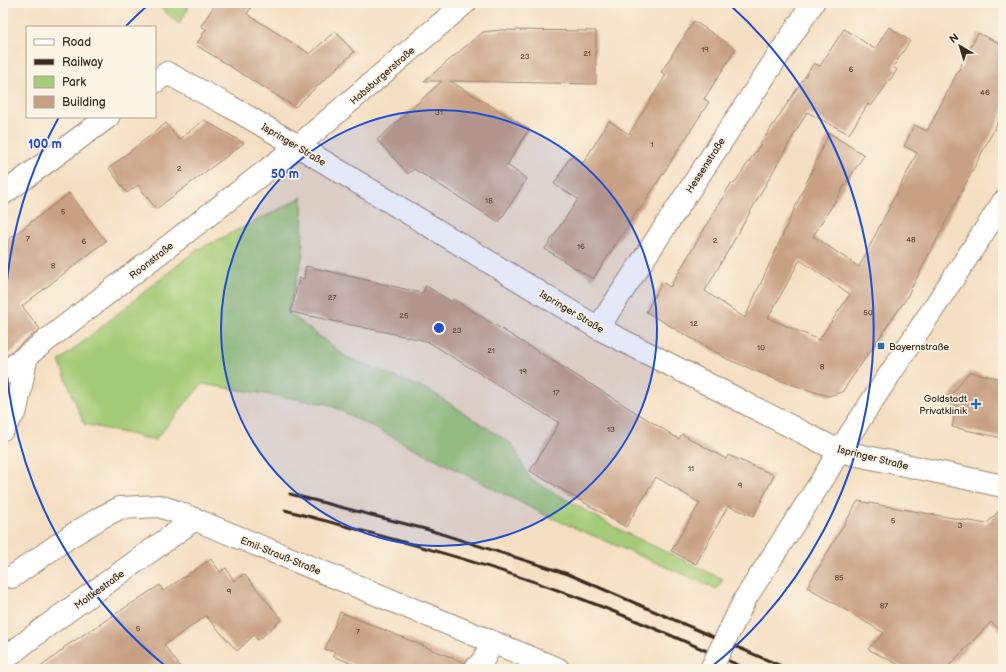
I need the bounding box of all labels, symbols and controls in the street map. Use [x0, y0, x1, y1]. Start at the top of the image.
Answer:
legend [26, 26, 156, 118]
north arrow [940, 26, 980, 66]
text: N [947, 31, 961, 46]
text: Road [62, 35, 91, 50]
street label: Habsburgerstraße [348, 44, 418, 107]
house number: 19 [701, 45, 709, 54]
house number: 21 [583, 49, 591, 58]
house number: 23 [520, 52, 530, 61]
text: Railway [62, 55, 104, 70]
house number: 6 [849, 65, 854, 74]
text: Park [62, 75, 86, 90]
house number: 46 [980, 88, 990, 97]
text: Building [62, 95, 106, 110]
house number: 31 [435, 108, 443, 117]
street label: Ispringer Straße [259, 121, 328, 169]
street label: Hessenstraße [684, 136, 728, 195]
text: 100 m [28, 137, 62, 152]
house number: 1 [650, 140, 654, 149]
house number: 2 [177, 164, 182, 173]
text: 50 m [271, 167, 299, 182]
house number: 18 [485, 196, 493, 205]
house number: 5 [61, 207, 66, 216]
house number: 7 [26, 234, 30, 243]
house number: 48 [906, 235, 916, 244]
house number: 2 [713, 236, 718, 245]
house number: 6 [82, 237, 87, 246]
street label: Roonstraße [127, 240, 176, 282]
house number: 16 [577, 242, 585, 251]
house number: 8 [51, 261, 56, 270]
street label: Ispringer Straße [537, 288, 606, 336]
house number: 27 [328, 293, 336, 302]
house number: 50 [863, 308, 873, 317]
house number: 25 [399, 311, 409, 320]
house number: 12 [690, 319, 698, 328]
centre of rings [432, 321, 446, 335]
house number: 23 [452, 326, 462, 335]
marker: Bayernstraße [876, 341, 886, 351]
place label: Bayernstraße [889, 341, 949, 353]
house number: 10 [757, 343, 765, 352]
house number: 21 [487, 346, 495, 355]
house number: 8 [820, 362, 825, 371]
house number: 19 [519, 367, 527, 376]
house number: 17 [552, 388, 560, 397]
place label: Goldstadt Privatklinik [919, 393, 967, 417]
marker: Goldstadt Privatklinik [970, 398, 982, 410]
house number: 13 [607, 425, 615, 434]
street label: Ispringer Straße [836, 443, 910, 473]
house number: 11 [688, 464, 694, 473]
house number: 9 [738, 481, 743, 490]
house number: 5 [891, 516, 896, 525]
house number: 3 [958, 521, 963, 530]
street label: Emil-Strauß-Straße [239, 534, 323, 578]
street label: Moltkestraße [72, 568, 127, 612]
house number: 85 [834, 573, 844, 582]
house number: 9 [227, 587, 232, 596]
house number: 87 [880, 601, 888, 610]
house number: 5 [136, 624, 141, 633]
house number: 7 [356, 627, 360, 636]

